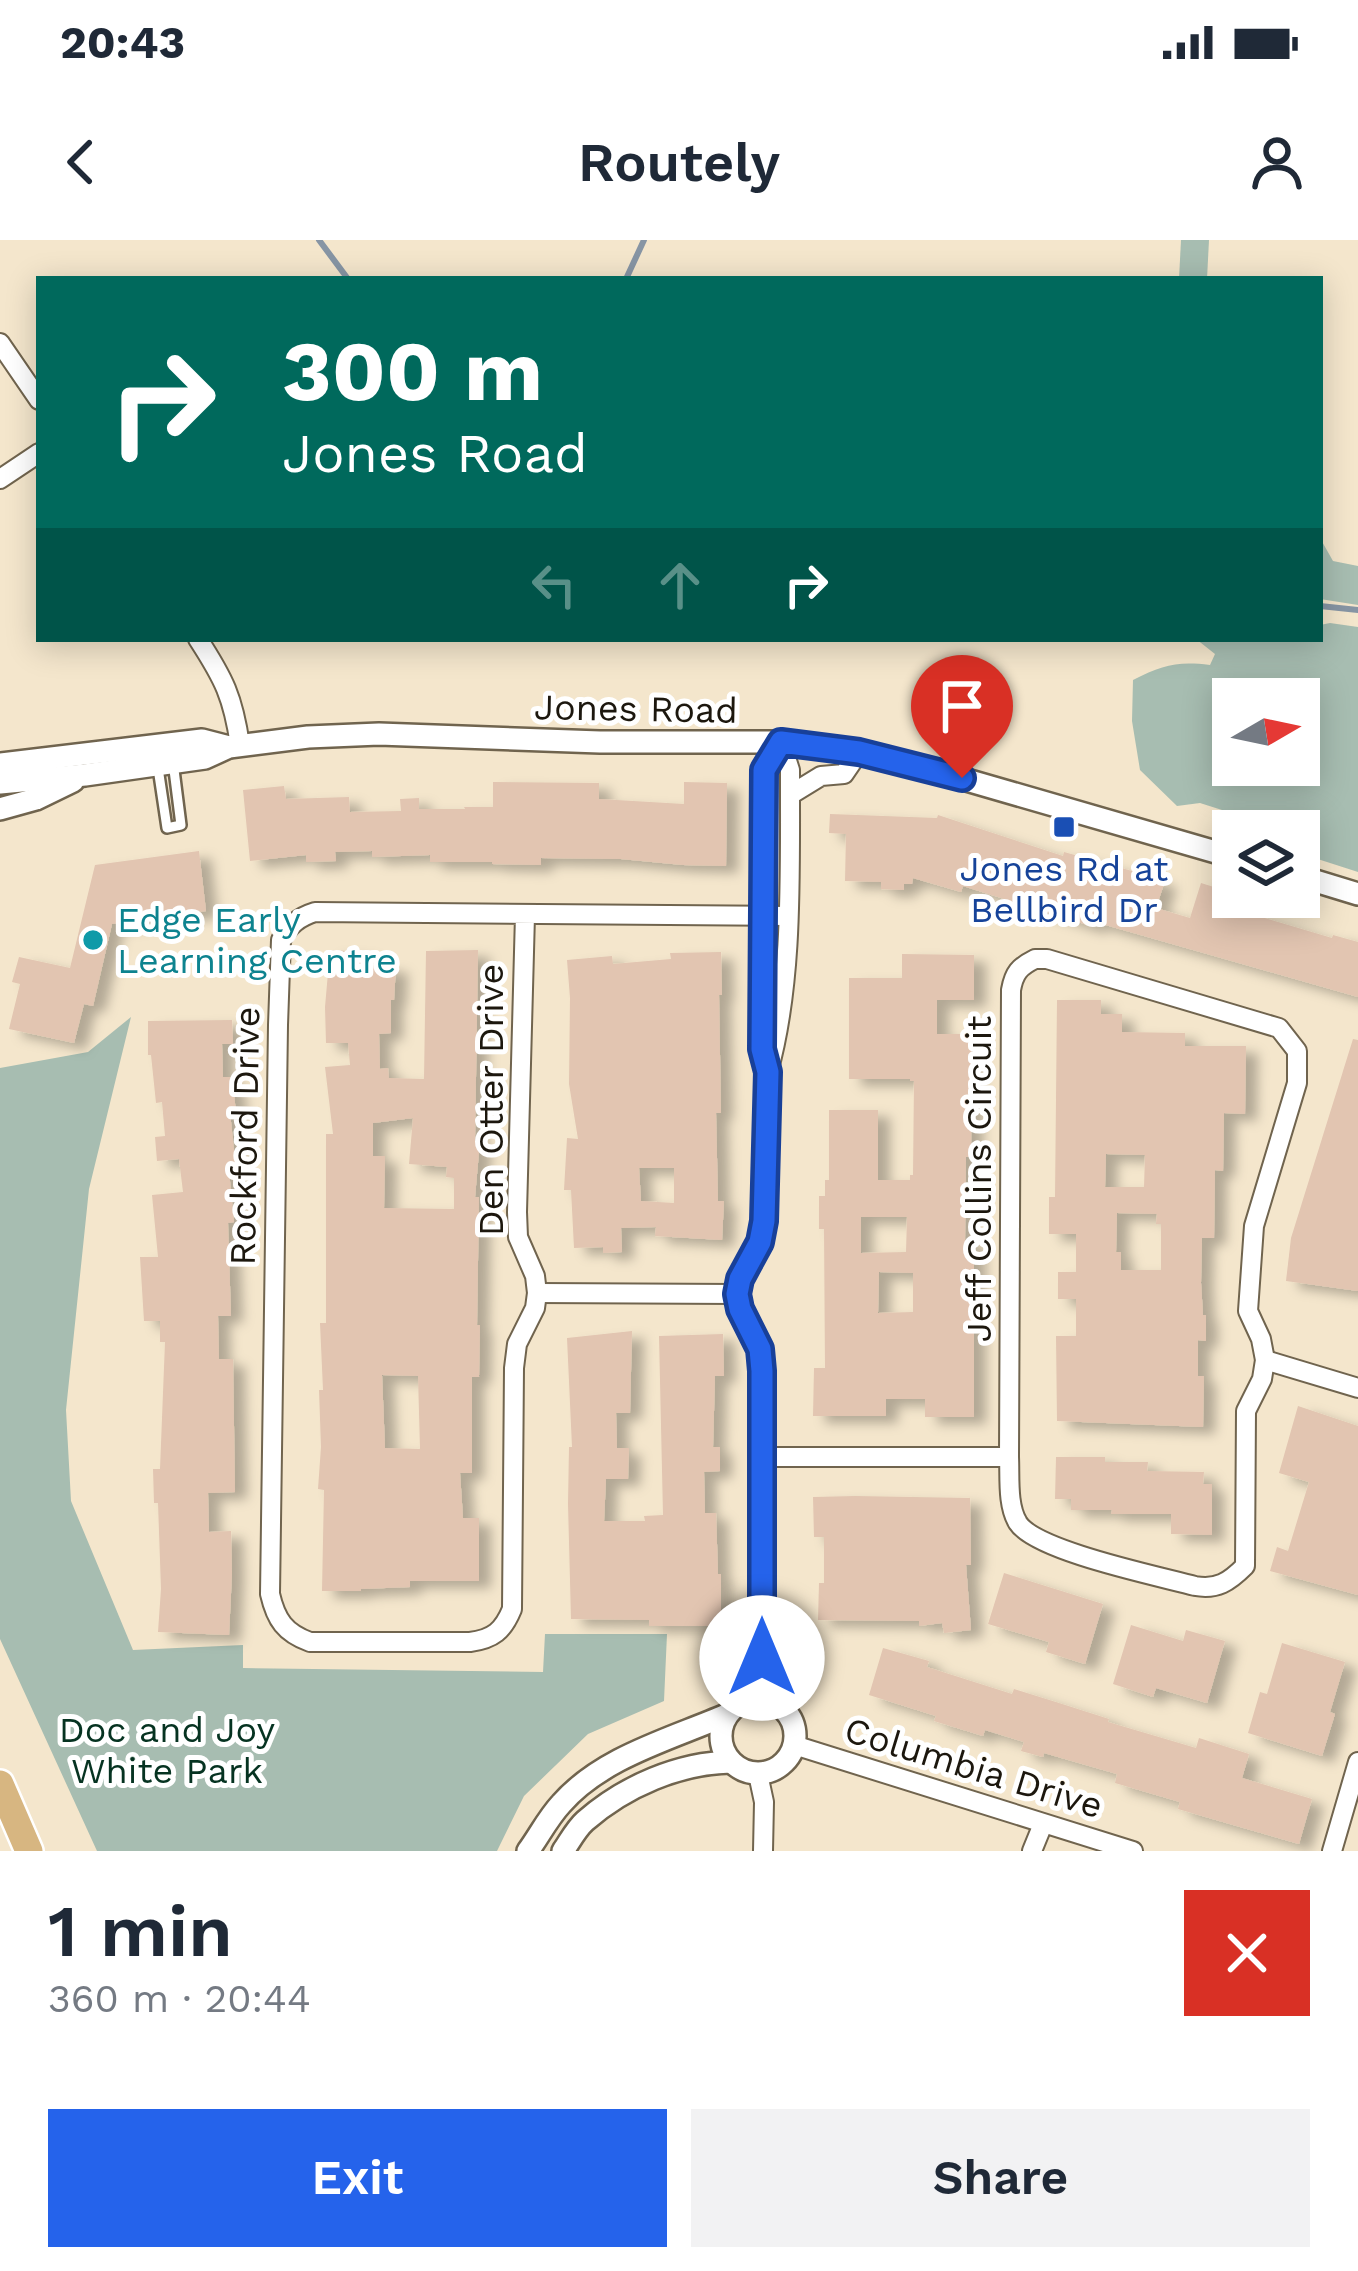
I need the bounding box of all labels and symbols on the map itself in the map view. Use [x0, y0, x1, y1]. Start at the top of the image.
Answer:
pin [911, 655, 1013, 778]
north arrow [1212, 678, 1320, 786]
street label: Jones Road [534, 686, 738, 732]
marker: Jones Rd at Bellbird Dr [1051, 814, 1077, 840]
place label: Jones Rd at Bellbird Dr [960, 848, 1168, 931]
place label: Edge Early Learning Centre [117, 899, 397, 982]
marker: Edge Early Learning Centre [80, 927, 106, 953]
street label: Den Otter Drive [470, 964, 512, 1236]
street label: Rockford Drive [222, 1006, 268, 1266]
street label: Jeff Collins Circuit [958, 1016, 1000, 1342]
position arrow [699, 1595, 825, 1721]
park label: Doc and Joy White Park [59, 1709, 276, 1792]
street label: Columbia Drive [840, 1709, 1108, 1827]

